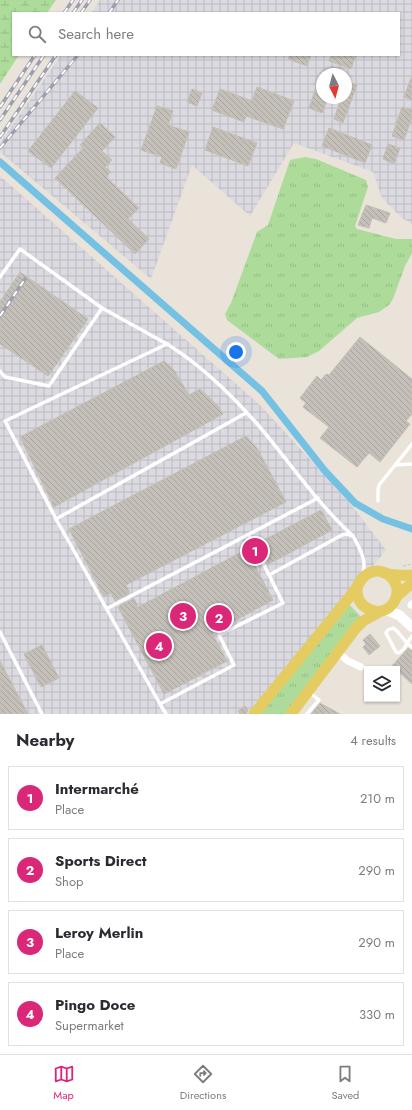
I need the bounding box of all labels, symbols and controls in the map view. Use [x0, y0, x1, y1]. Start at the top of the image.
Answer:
search box [12, 12, 400, 56]
icon: search [26, 23, 48, 45]
text: Search here [58, 23, 134, 45]
north arrow [316, 68, 352, 104]
your location [226, 342, 246, 362]
pin: 1 [242, 536, 268, 566]
pin: 3 [170, 601, 196, 631]
pin: 2 [206, 603, 232, 633]
pin: 4 [146, 631, 172, 661]
map controls [364, 666, 400, 702]
button: layers [364, 666, 400, 702]
text: Nearby [16, 728, 74, 752]
text: 4 results [350, 731, 396, 750]
text: Intermarché [55, 778, 139, 800]
text: 1 [27, 789, 33, 808]
text: 210 m [360, 789, 395, 808]
text: Place [55, 800, 84, 819]
text: Sports Direct [55, 850, 147, 872]
text: 2 [26, 861, 34, 880]
text: 290 m [358, 861, 395, 880]
text: Shop [55, 872, 83, 891]
text: Leroy Merlin [55, 922, 143, 944]
text: 3 [26, 933, 34, 952]
text: 290 m [358, 933, 395, 952]
text: Place [55, 944, 84, 963]
text: Pingo Doce [55, 994, 135, 1016]
text: 4 [25, 1005, 35, 1024]
text: 330 m [359, 1005, 395, 1024]
text: Supermarket [55, 1016, 124, 1035]
tab: Map [53, 1063, 75, 1103]
tab: Directions [180, 1063, 226, 1103]
tab: Saved [332, 1063, 359, 1103]

